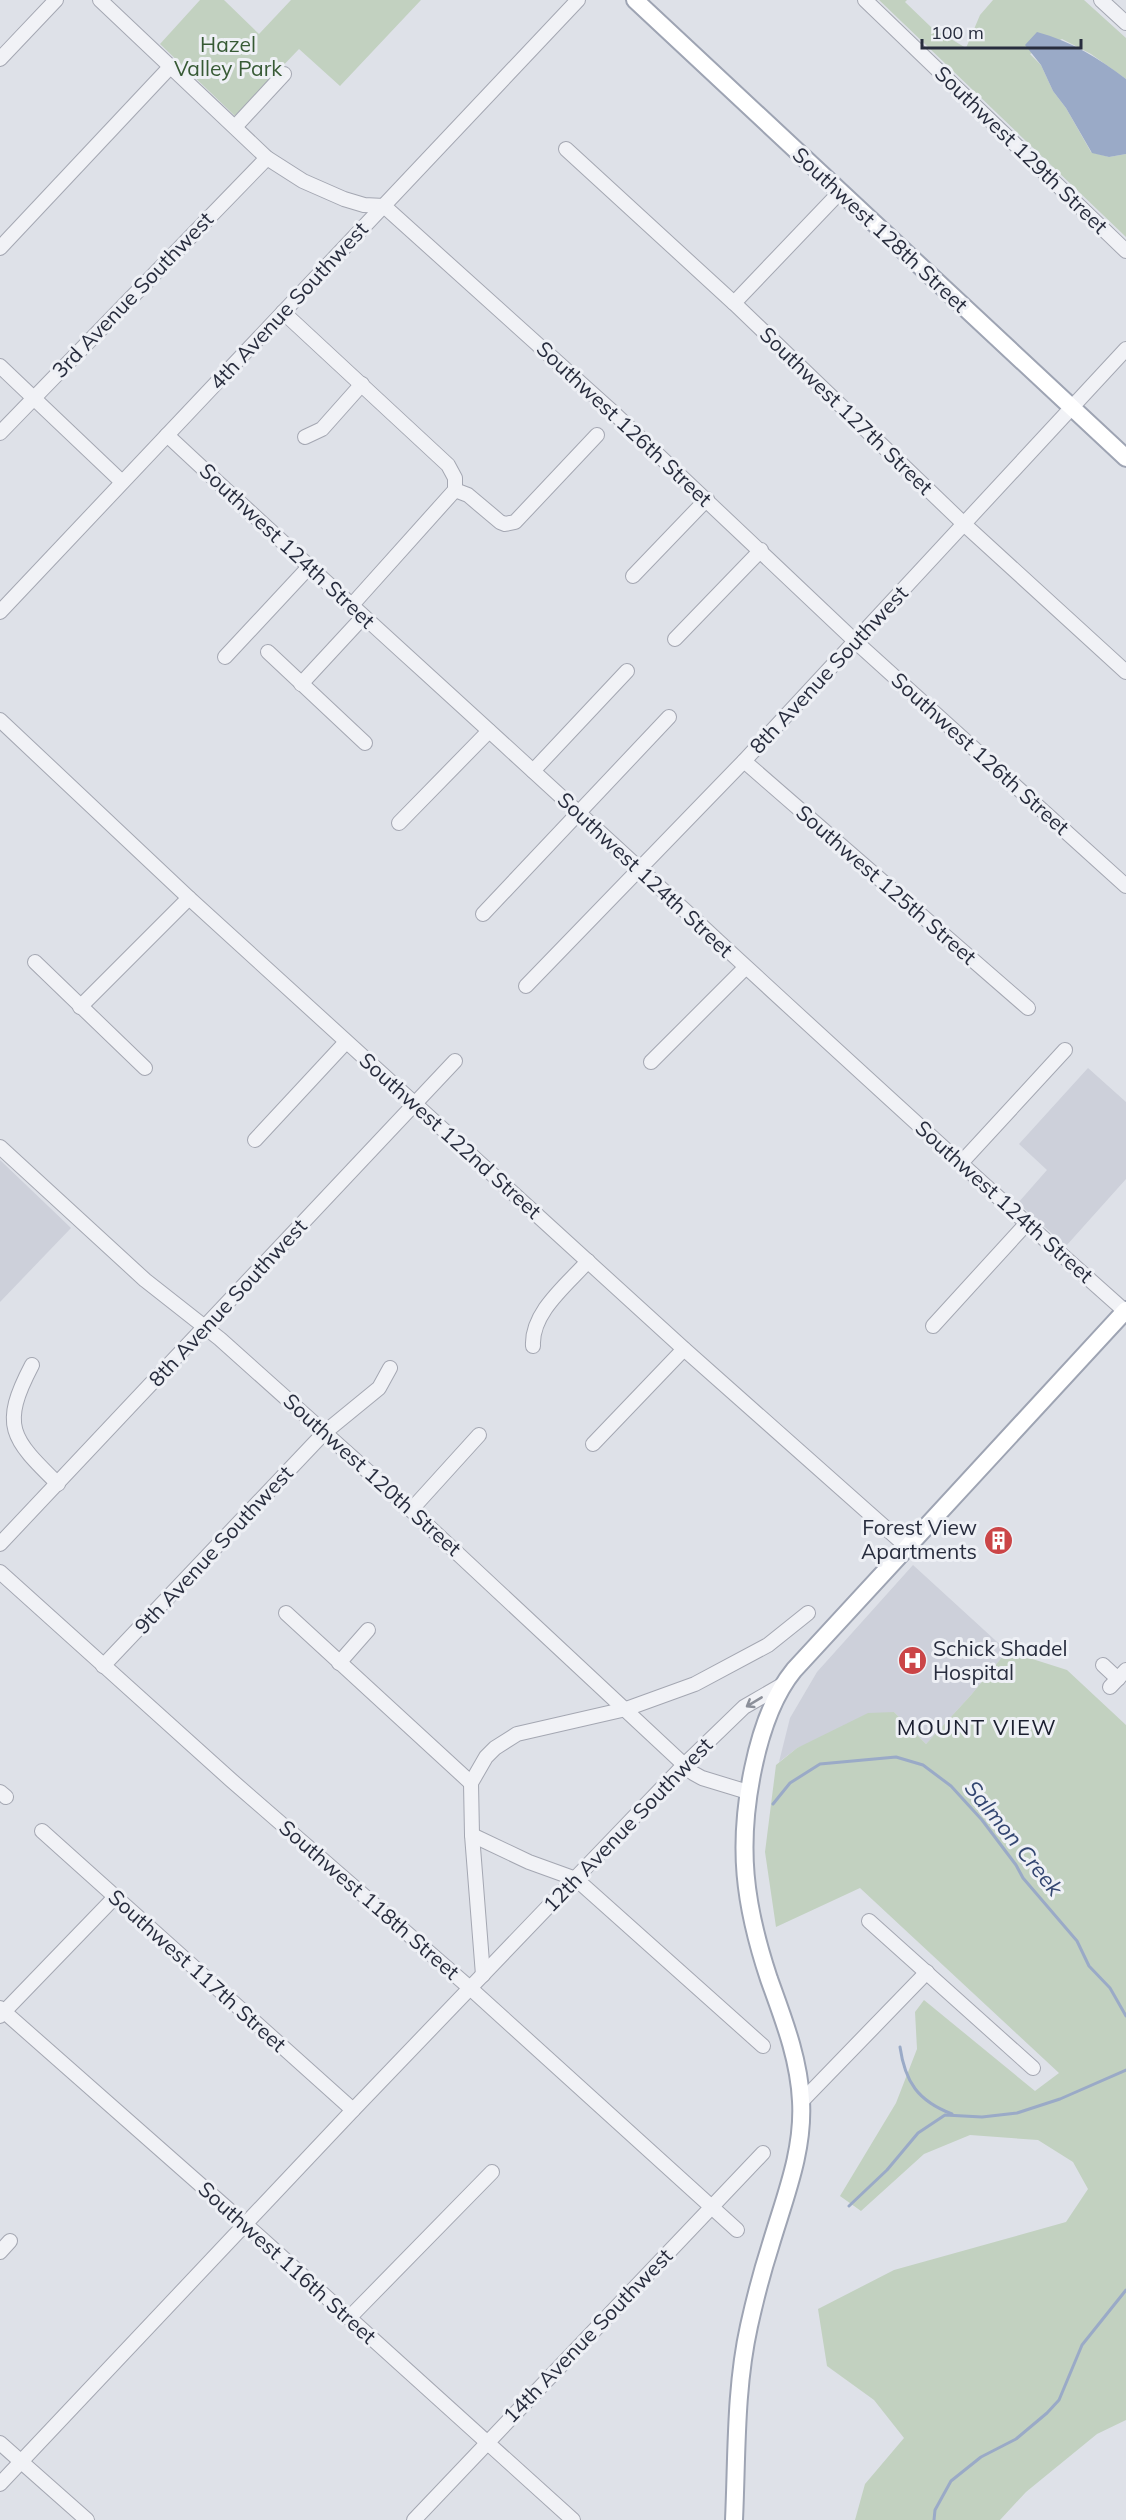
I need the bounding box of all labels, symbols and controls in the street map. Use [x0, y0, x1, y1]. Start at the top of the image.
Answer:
scale bar [922, 12, 1081, 50]
text: 100 m [931, 21, 984, 44]
park label: Hazel Valley Park [174, 31, 282, 81]
street label: Southwest 129th Street [930, 60, 1114, 239]
street label: Southwest 128th Street [788, 141, 974, 317]
street label: 3rd Avenue Southwest [46, 206, 218, 383]
street label: 4th Avenue Southwest [204, 216, 373, 395]
street label: Southwest 127th Street [755, 321, 939, 500]
street label: Southwest 126th Street [532, 335, 718, 511]
street label: Southwest 124th Street [195, 457, 381, 633]
street label: 8th Avenue Southwest [744, 580, 913, 759]
street label: Southwest 126th Street [886, 667, 1075, 840]
street label: Southwest 124th Street [553, 786, 739, 962]
street label: Southwest 125th Street [791, 799, 982, 970]
street label: Southwest 122nd Street [354, 1047, 547, 1224]
street label: Southwest 124th Street [910, 1115, 1099, 1288]
street label: 8th Avenue Southwest [143, 1213, 312, 1392]
street label: Southwest 120th Street [278, 1388, 467, 1561]
street label: 9th Avenue Southwest [129, 1460, 298, 1639]
place label: Forest View Apartments [861, 1514, 977, 1564]
building icon: Forest View Apartments [982, 1524, 1014, 1556]
place label: Schick Shadel Hospital [933, 1635, 1067, 1685]
hospital icon: Schick Shadel Hospital [896, 1645, 928, 1677]
one-way arrow [746, 1696, 763, 1708]
district label: MOUNT VIEW [897, 1713, 1057, 1741]
street label: 12th Avenue Southwest [537, 1732, 718, 1917]
water label: Salmon Creek [959, 1774, 1070, 1902]
street label: Southwest 118th Street [274, 1814, 465, 1985]
street label: Southwest 117th Street [103, 1884, 292, 2057]
street label: Southwest 116th Street [193, 2176, 382, 2349]
street label: 14th Avenue Southwest [497, 2243, 678, 2428]

